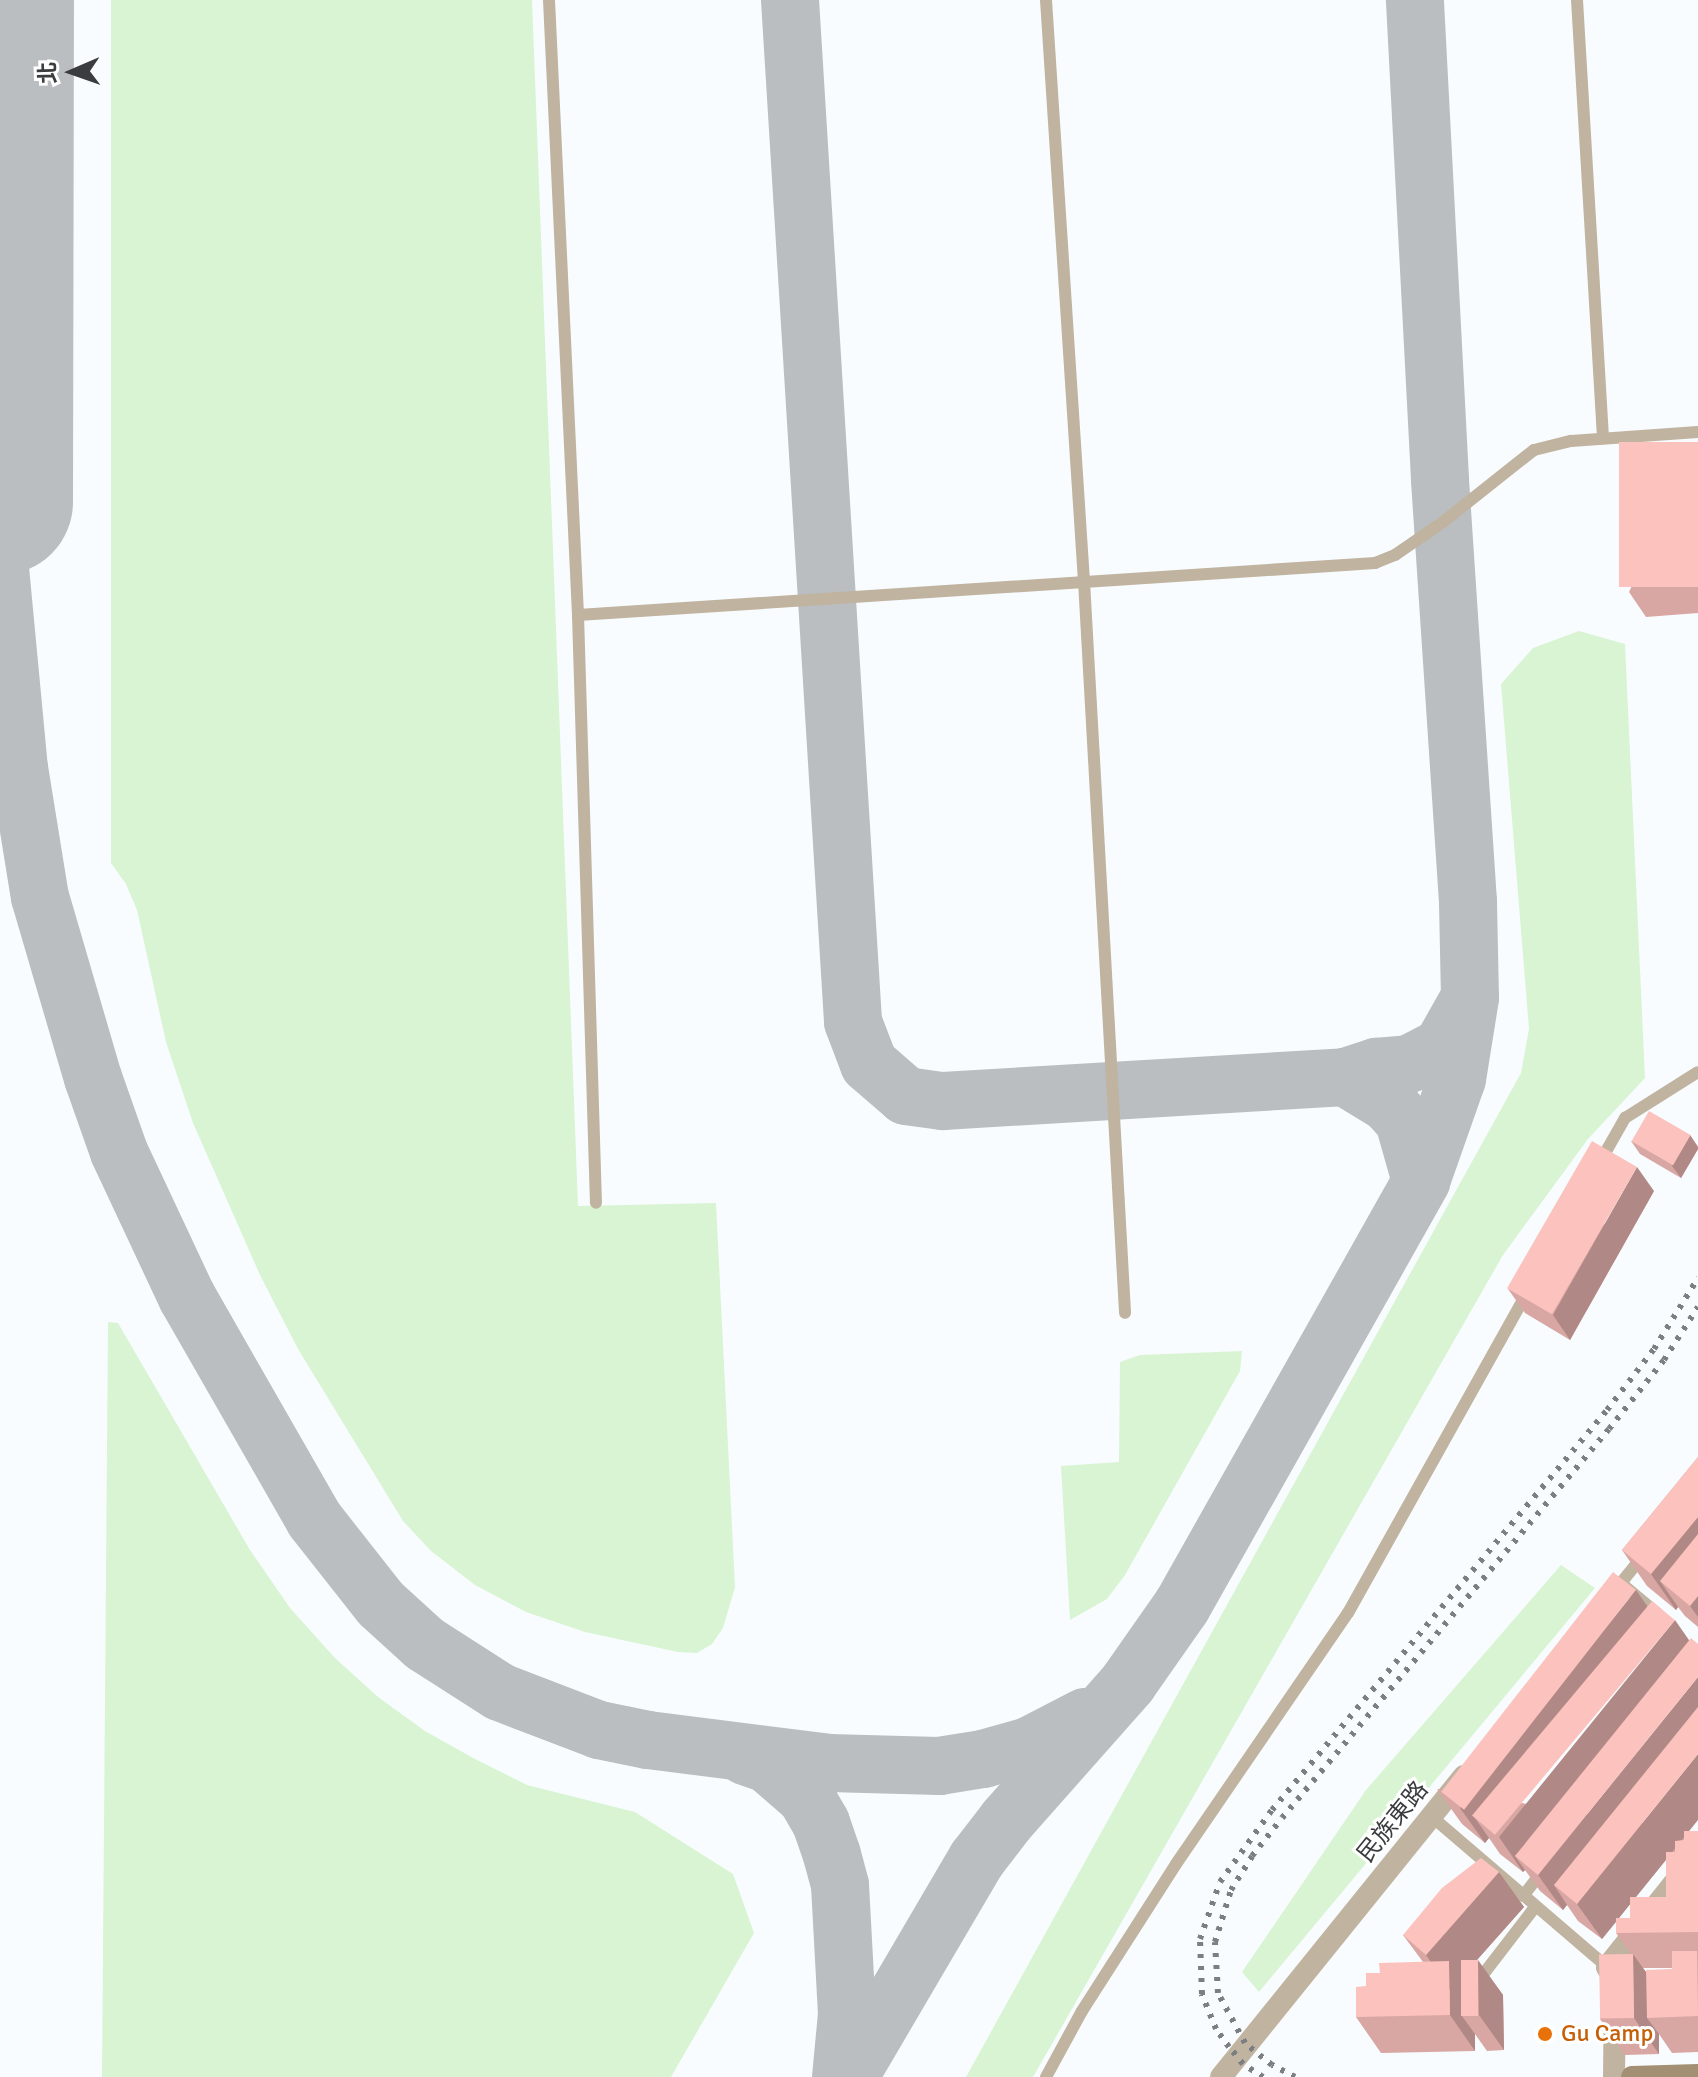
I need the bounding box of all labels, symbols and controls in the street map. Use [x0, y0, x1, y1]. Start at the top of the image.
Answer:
north arrow [32, 32, 112, 112]
text: 北 [34, 61, 61, 84]
street label: 民族東路 [1352, 1776, 1434, 1868]
place label: Gu Camp [1561, 2020, 1653, 2048]
marker: Gu Camp [1536, 2025, 1554, 2043]

